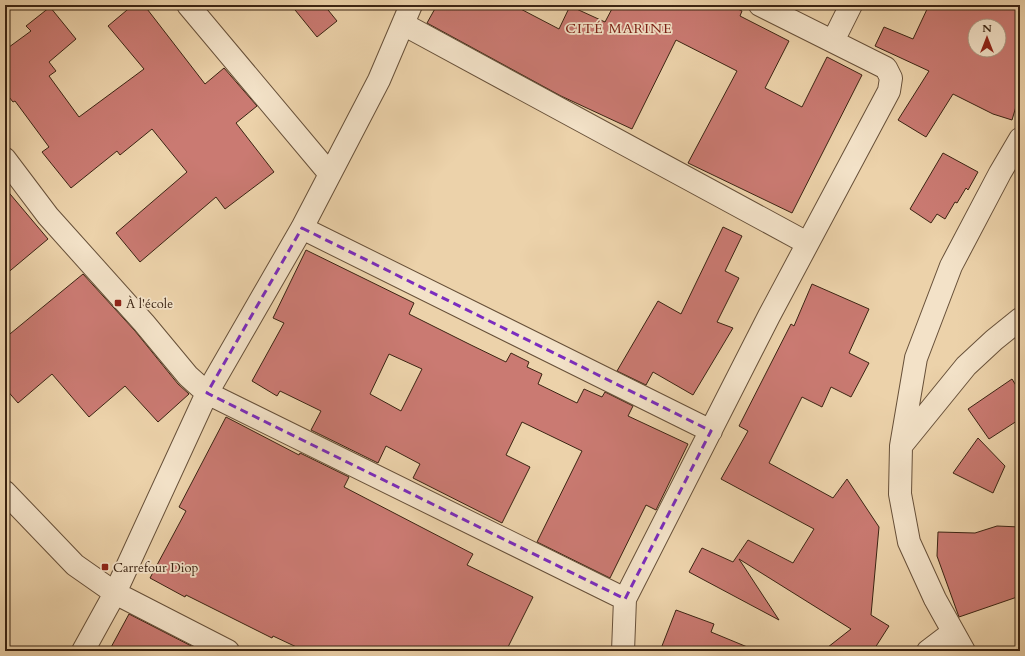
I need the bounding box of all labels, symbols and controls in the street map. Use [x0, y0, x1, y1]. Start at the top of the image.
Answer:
north arrow [967, 18, 1007, 58]
district label: CITÉ MARINE [565, 19, 673, 38]
text: N [982, 21, 992, 36]
place label: À l'école [126, 295, 173, 313]
marker: À l'école [113, 298, 123, 308]
place label: Carrefour Diop [113, 559, 199, 577]
marker: Carrefour Diop [100, 562, 110, 572]

